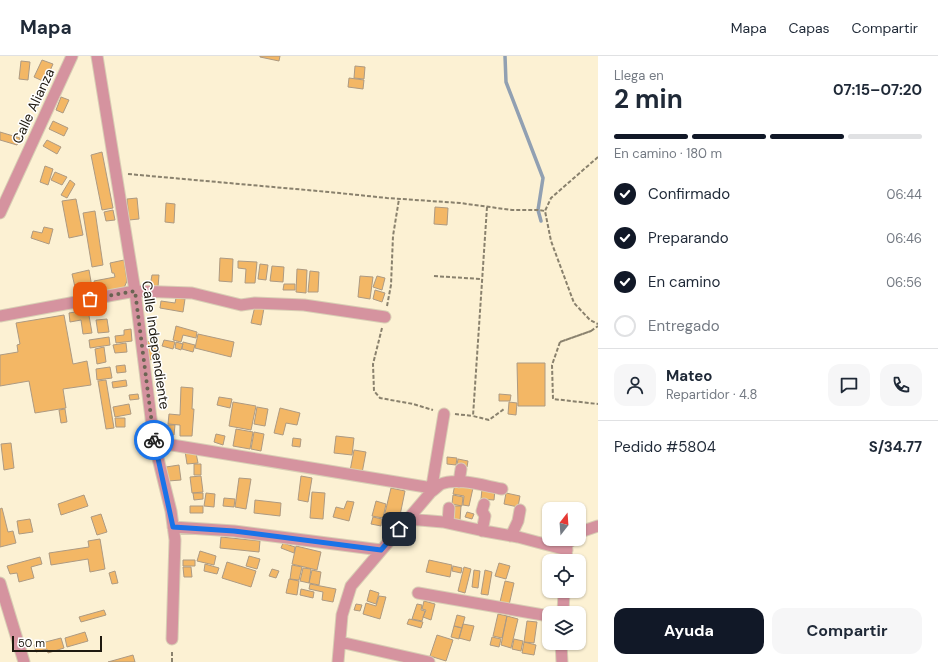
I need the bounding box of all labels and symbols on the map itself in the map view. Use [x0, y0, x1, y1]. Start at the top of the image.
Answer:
street label: Calle Alianza [8, 65, 58, 147]
street label: Calle Independiente [138, 280, 174, 411]
pin [73, 282, 107, 316]
courier [134, 420, 174, 460]
north arrow [542, 502, 586, 546]
pin [382, 512, 416, 546]
scale bar [12, 634, 102, 653]

